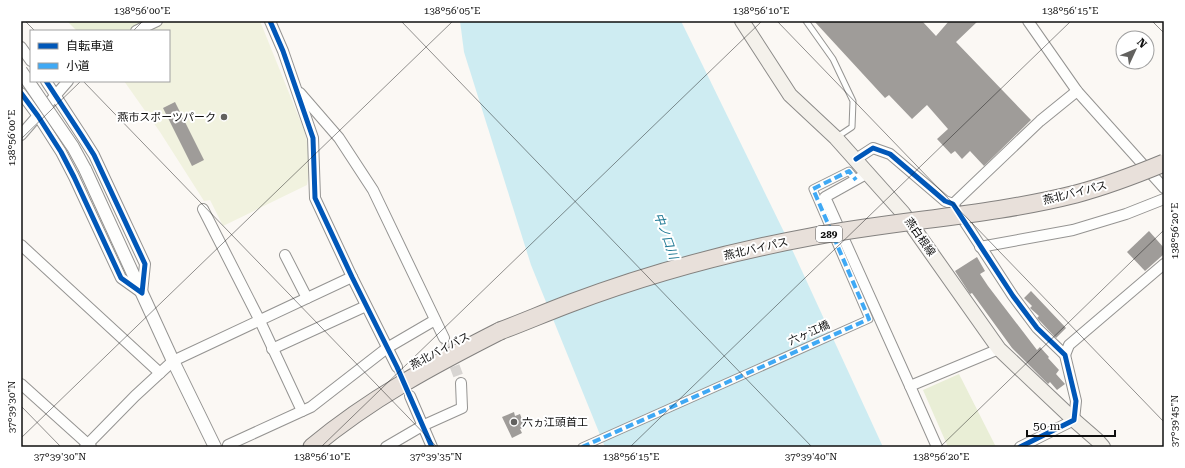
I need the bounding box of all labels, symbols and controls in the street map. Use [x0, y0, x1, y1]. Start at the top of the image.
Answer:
text: 138°56'00"E [114, 5, 170, 16]
text: 138°56'05"E [424, 5, 480, 16]
text: 138°56'10"E [733, 5, 789, 16]
text: 138°56'15"E [1042, 5, 1098, 16]
legend [30, 30, 170, 82]
north arrow [1115, 30, 1155, 70]
text: N [1134, 36, 1150, 51]
text: 自転車道 [66, 39, 114, 53]
text: 小道 [66, 59, 90, 73]
text: 138°56'00"E [6, 110, 17, 166]
place label: 燕市スポーツパーク [117, 111, 216, 124]
marker: 燕市スポーツパーク [219, 112, 229, 122]
street label: 燕北バイパス [1042, 179, 1108, 207]
text: 138°56'20"E [1169, 203, 1180, 259]
water label: 中ノ口川 [651, 211, 681, 263]
street label: 燕白根線 [902, 215, 938, 259]
road number: 289 [816, 226, 842, 242]
street label: 燕北バイパス [722, 235, 790, 263]
street label: 六ヶ江橋 [786, 318, 832, 348]
street label: 燕北バイパス [408, 330, 472, 372]
text: 37°39'30"N [6, 381, 17, 433]
text: 37°39'45"N [1169, 395, 1180, 447]
scale bar [1027, 412, 1115, 438]
place label: 六ヵ江頭首工 [522, 416, 588, 429]
marker: 六ヵ江頭首工 [509, 417, 519, 427]
text: 50 m [1033, 419, 1060, 433]
text: 37°39'30"N [34, 451, 86, 462]
text: 138°56'10"E [294, 451, 350, 462]
text: 37°39'35"N [410, 451, 462, 462]
text: 138°56'15"E [603, 451, 659, 462]
text: 37°39'40"N [785, 451, 837, 462]
text: 138°56'20"E [913, 451, 969, 462]

